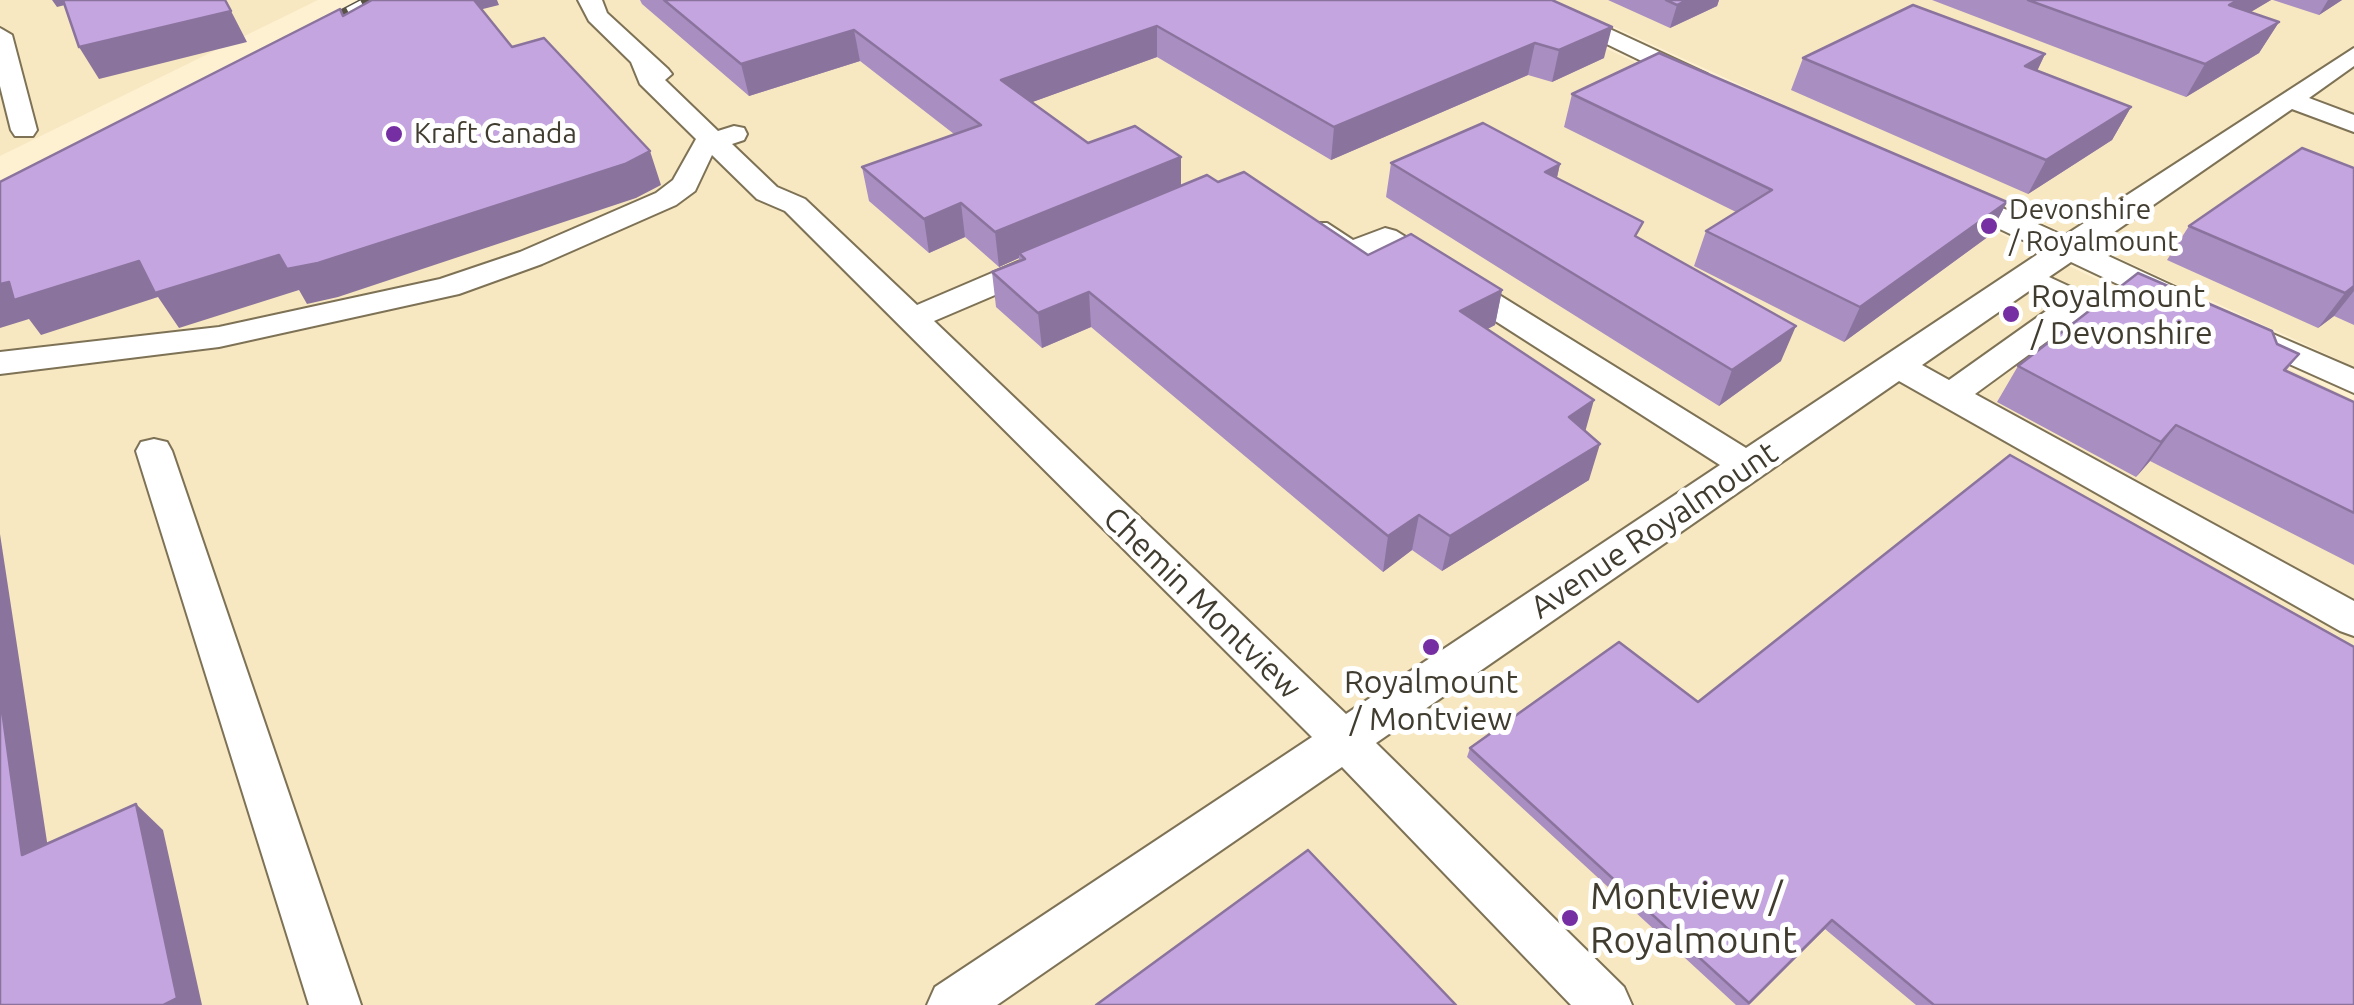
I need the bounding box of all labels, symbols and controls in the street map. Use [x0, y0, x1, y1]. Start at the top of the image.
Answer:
place label: Kraft Canada [414, 117, 577, 151]
marker: Kraft Canada [383, 123, 405, 145]
place label: Devonshire / Royalmount [2009, 193, 2178, 259]
marker: Devonshire / Royalmount [1978, 215, 2000, 237]
place label: Royalmount / Devonshire [2031, 277, 2213, 352]
marker: Royalmount / Devonshire [2000, 303, 2022, 325]
street label: Avenue Royalmount [1523, 433, 1785, 627]
street label: Chemin Montview [1095, 499, 1309, 707]
marker: Royalmount / Montview [1420, 636, 1442, 658]
place label: Royalmount / Montview [1344, 663, 1518, 738]
place label: Montview / Royalmount [1590, 873, 1797, 962]
marker: Montview / Royalmount [1559, 907, 1581, 929]

